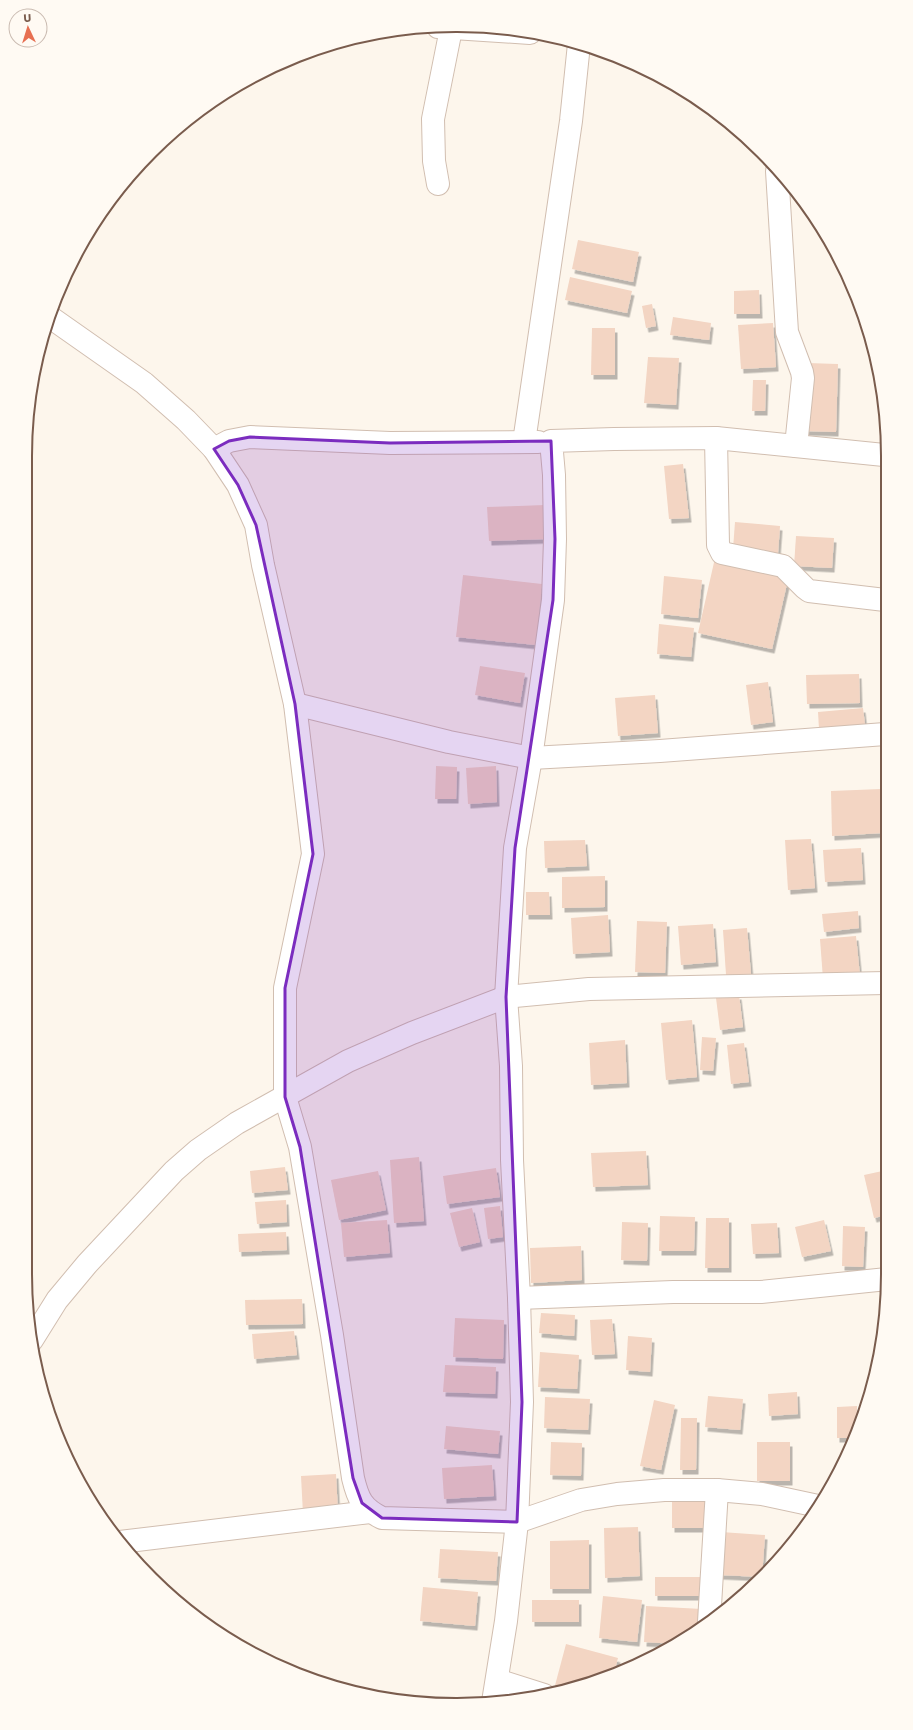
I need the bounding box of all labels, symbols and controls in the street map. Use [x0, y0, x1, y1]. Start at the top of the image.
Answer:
north arrow [8, 8, 48, 48]
text: U [23, 10, 32, 26]

